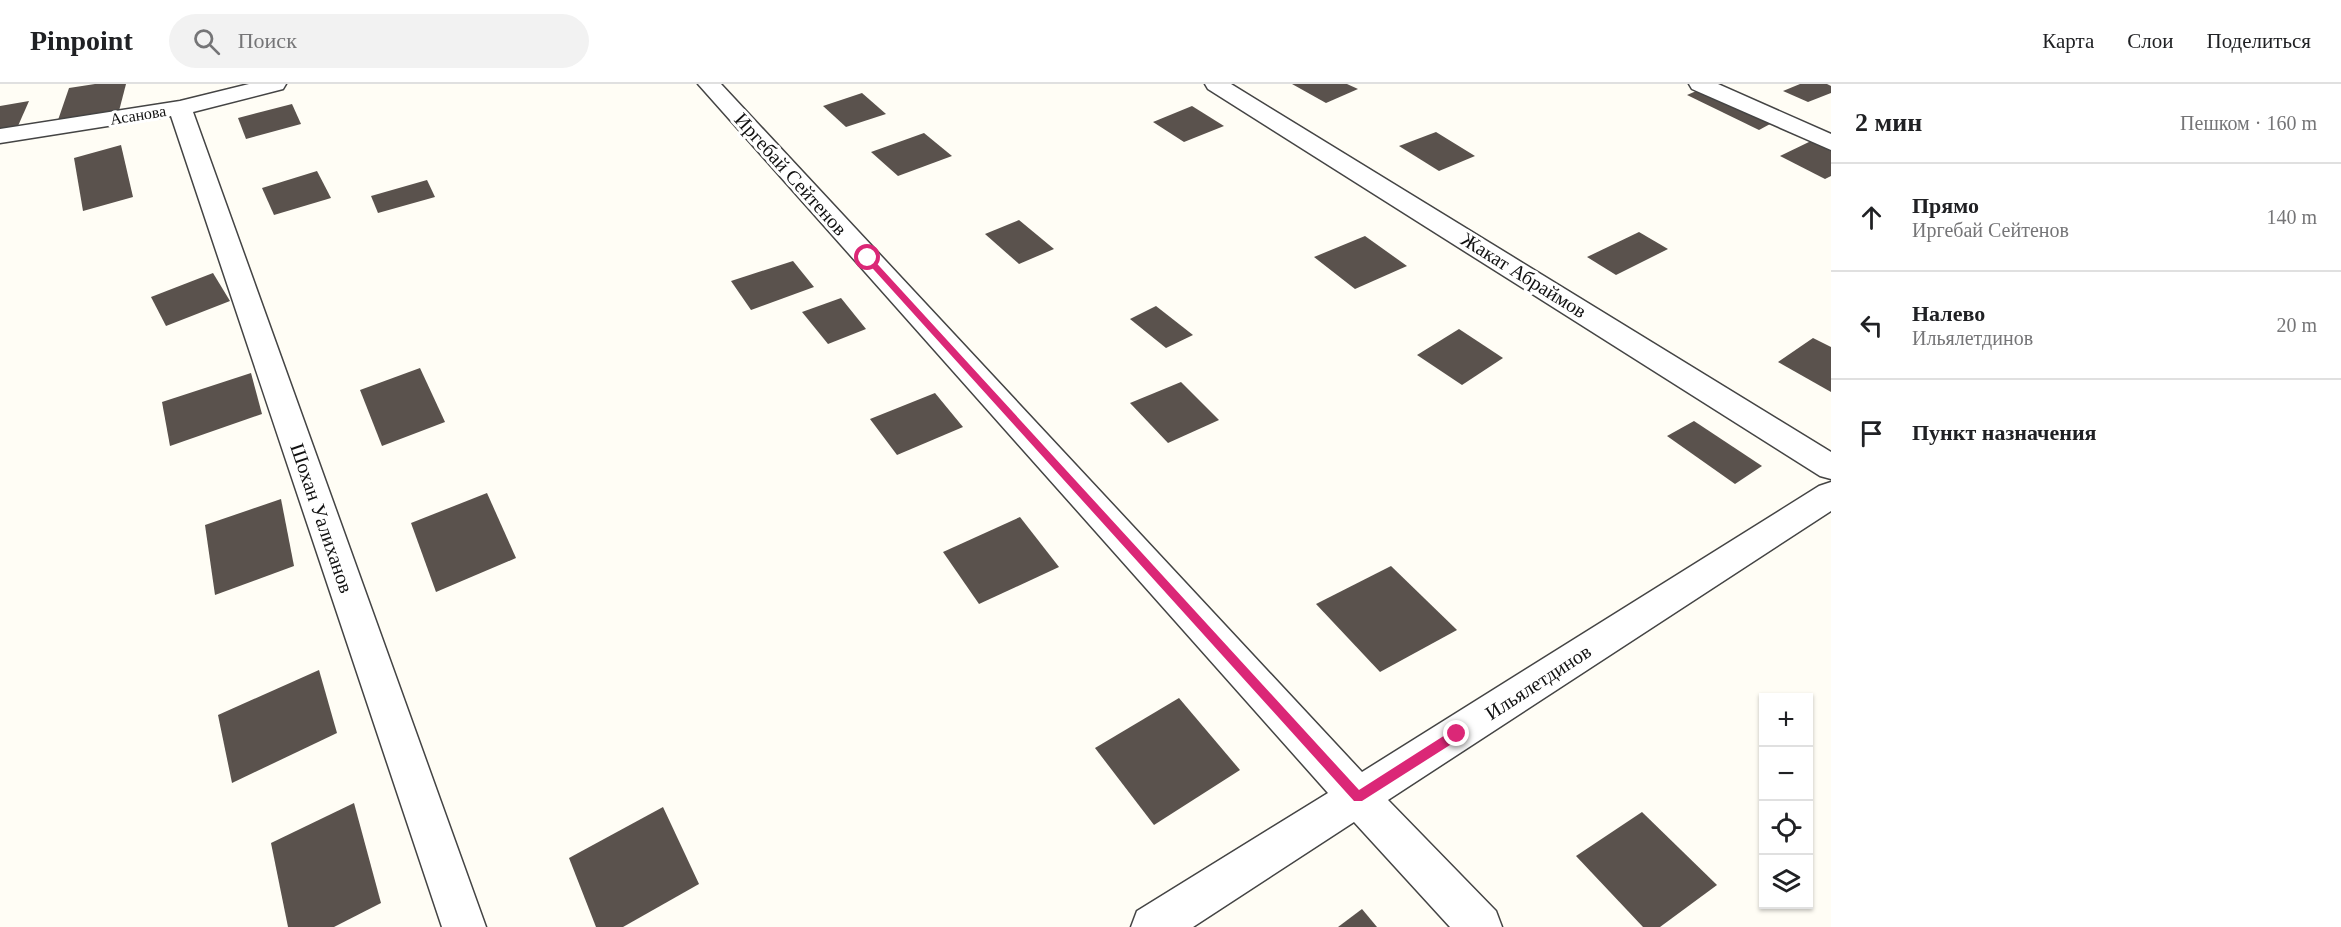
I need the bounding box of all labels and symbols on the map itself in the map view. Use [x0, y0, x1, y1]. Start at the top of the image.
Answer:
street label: Асанова [109, 102, 167, 128]
street label: Иргебай Сейтенов [730, 108, 852, 240]
street label: Жакат Абраймов [1457, 228, 1591, 323]
route start [854, 244, 880, 270]
street label: Шохан Уалиханов [286, 440, 358, 596]
street label: Ильялетдинов [1481, 640, 1595, 725]
route end [1443, 720, 1469, 746]

